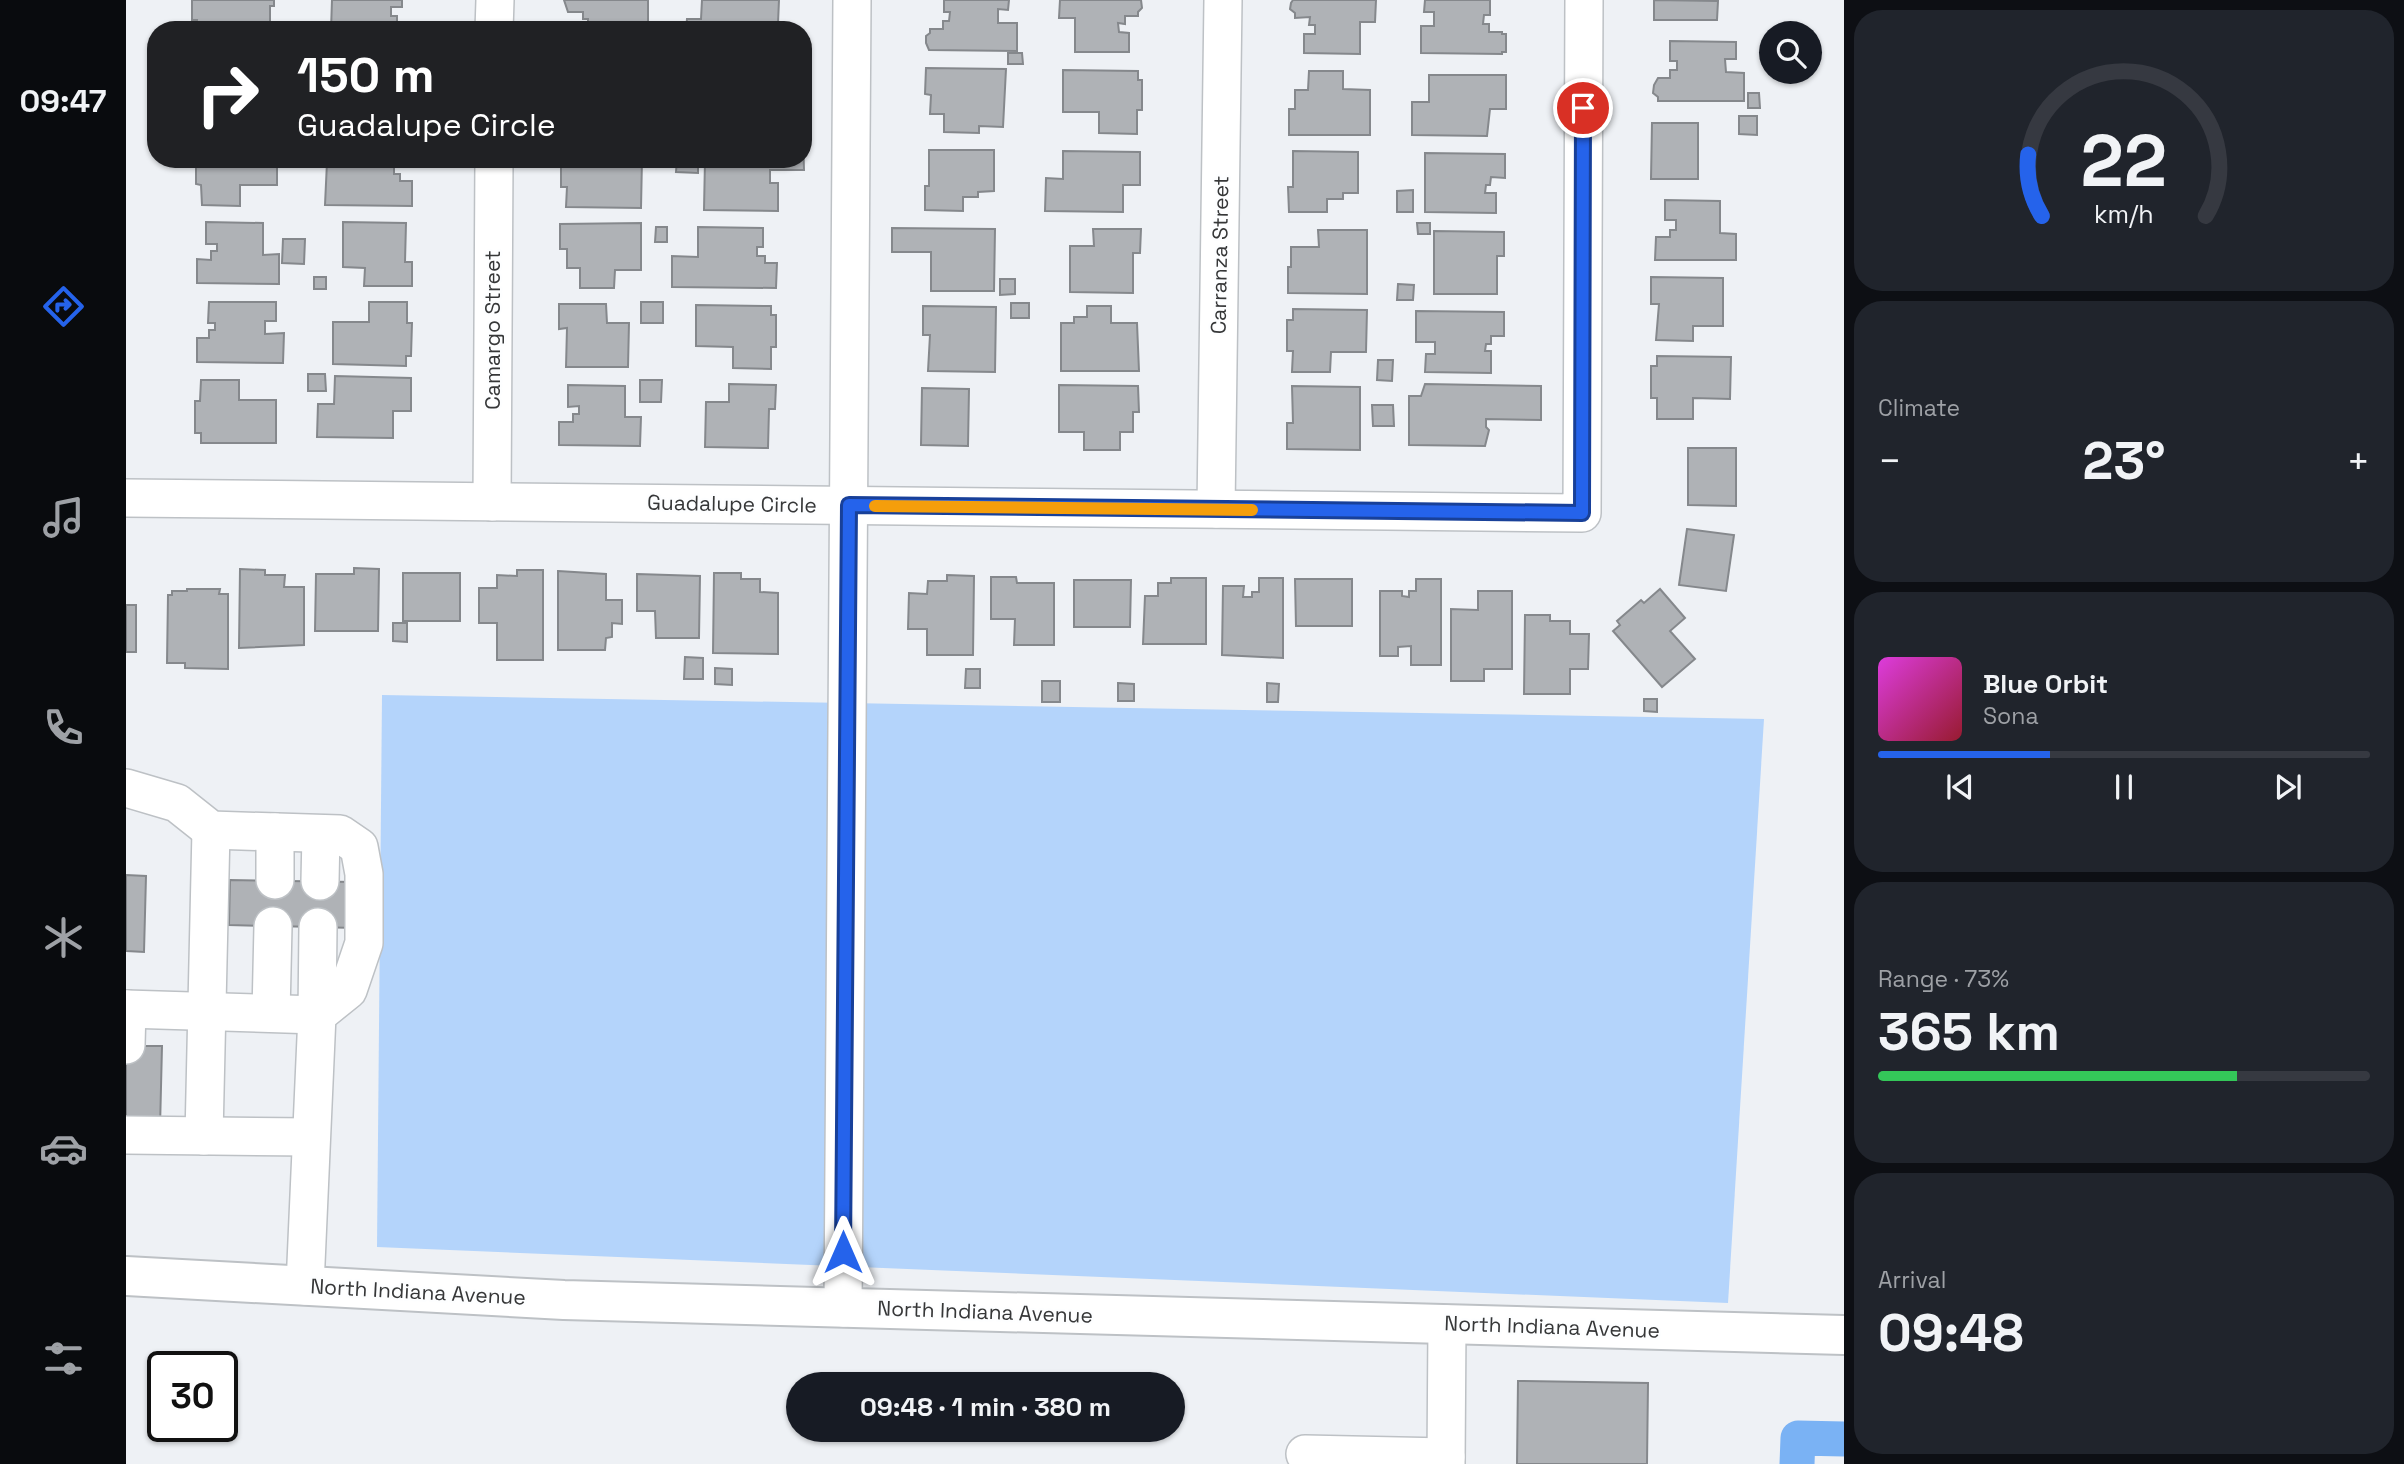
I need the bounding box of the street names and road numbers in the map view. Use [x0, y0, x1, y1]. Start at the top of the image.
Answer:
street label: Carranza Street [1205, 176, 1234, 334]
street label: Camargo Street [479, 250, 506, 410]
street label: Guadalupe Circle [647, 489, 817, 518]
street label: North Indiana Avenue [310, 1272, 526, 1311]
street label: North Indiana Avenue [877, 1294, 1093, 1329]
street label: North Indiana Avenue [1444, 1309, 1660, 1344]

